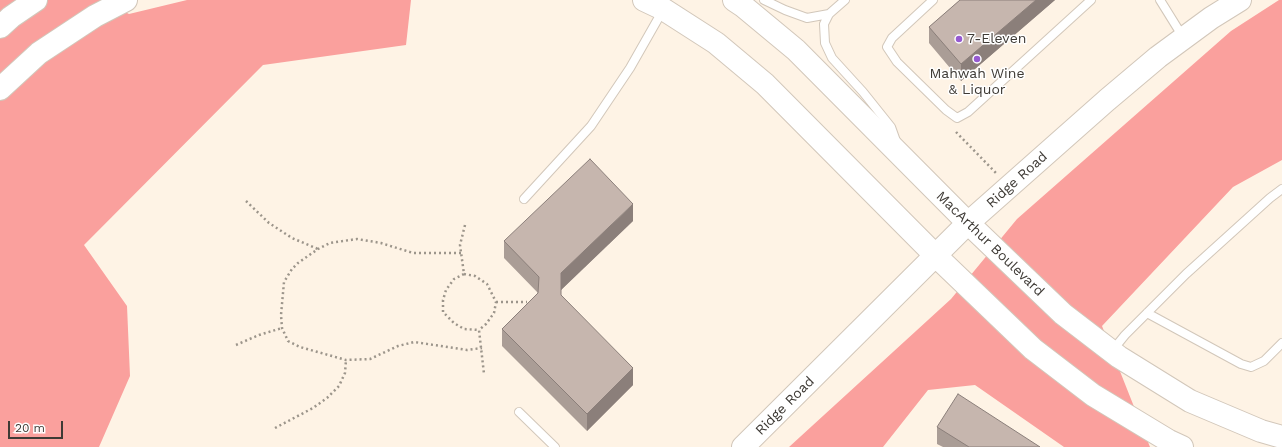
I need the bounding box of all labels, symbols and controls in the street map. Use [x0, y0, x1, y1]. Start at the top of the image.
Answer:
place label: 7-Eleven [967, 31, 1026, 47]
marker: 7-Eleven [954, 34, 964, 44]
marker: Mahwah Wine & Liquor [972, 54, 982, 64]
place label: Mahwah Wine & Liquor [929, 66, 1025, 98]
street label: Ridge Road [983, 148, 1051, 212]
street label: MacArthur Boulevard [933, 188, 1047, 300]
street label: Ridge Road [752, 373, 818, 439]
scale bar [10, 413, 65, 439]
text: 20 m [15, 421, 45, 435]

